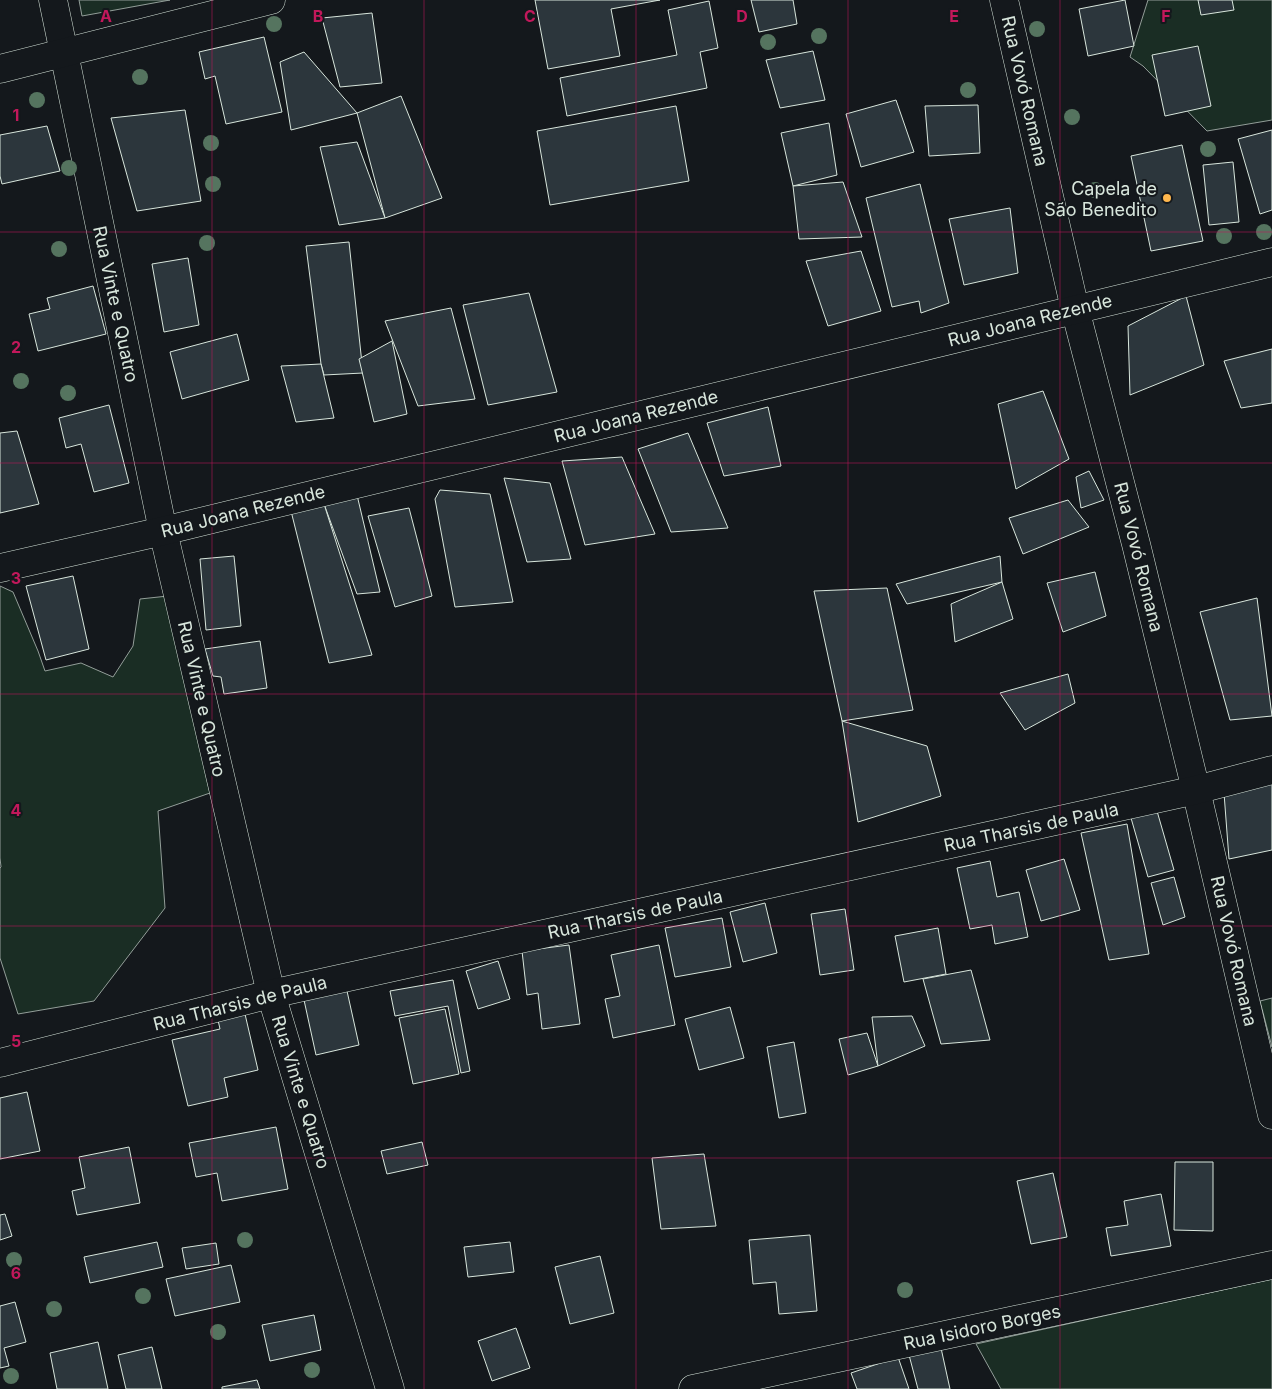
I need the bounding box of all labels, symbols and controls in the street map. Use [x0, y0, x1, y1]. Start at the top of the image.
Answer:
text: A [100, 6, 112, 26]
text: B [313, 6, 323, 26]
text: C [524, 6, 536, 26]
text: D [736, 6, 748, 26]
text: E [949, 6, 959, 26]
text: F [1161, 6, 1171, 26]
street label: Rua Vovó Romana [997, 14, 1053, 168]
text: 1 [13, 105, 19, 125]
place label: Capela de São Benedito [1044, 178, 1157, 220]
marker: Capela de São Benedito [1161, 192, 1173, 204]
street label: Rua Vinte e Quatro [89, 224, 143, 384]
street label: Rua Joana Rezende [946, 289, 1114, 351]
text: 2 [11, 337, 21, 357]
street label: Rua Joana Rezende [552, 385, 720, 447]
street label: Rua Joana Rezende [159, 480, 327, 542]
street label: Rua Vovó Romana [1110, 480, 1168, 634]
text: 3 [11, 568, 21, 588]
street label: Rua Vinte e Quatro [174, 619, 230, 779]
street label: Rua Tharsis de Paula [942, 798, 1120, 856]
text: 4 [11, 800, 22, 820]
street label: Rua Vovó Romana [1206, 874, 1262, 1028]
street label: Rua Tharsis de Paula [546, 885, 724, 943]
street label: Rua Tharsis de Paula [151, 971, 329, 1035]
street label: Rua Vinte e Quatro [268, 1013, 334, 1171]
text: 5 [11, 1031, 21, 1051]
text: 6 [11, 1263, 21, 1283]
street label: Rua Isidoro Borges [901, 1300, 1063, 1354]

